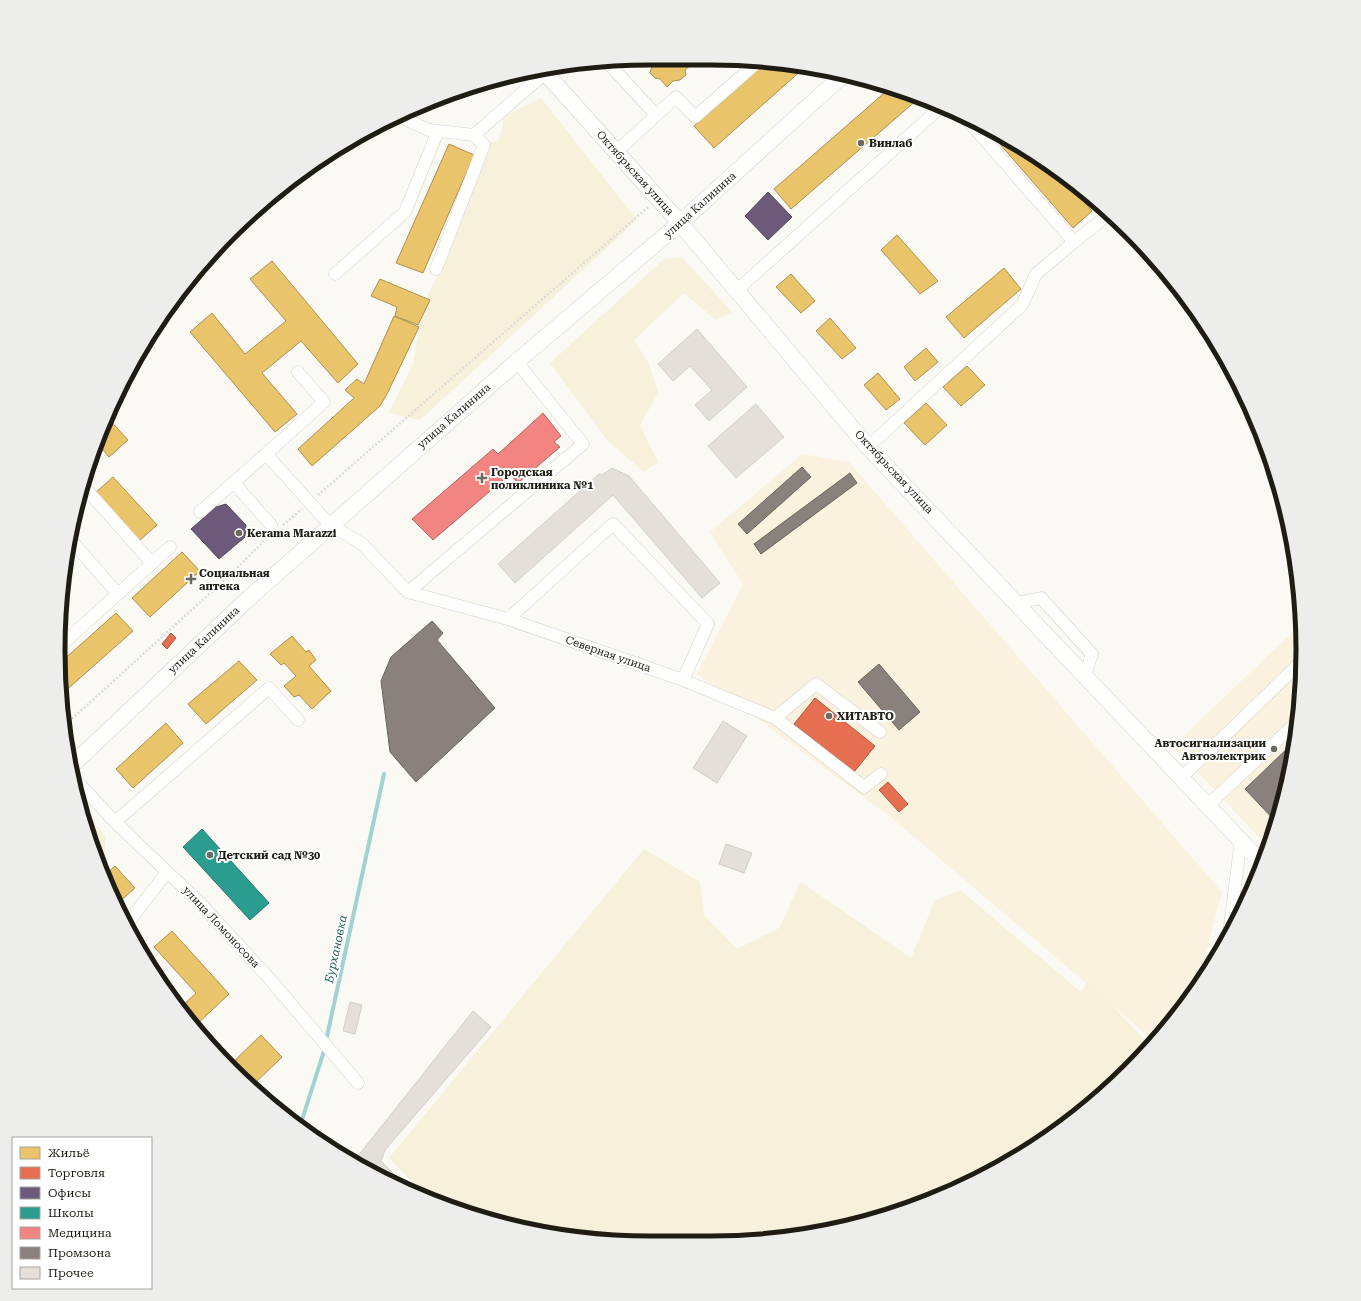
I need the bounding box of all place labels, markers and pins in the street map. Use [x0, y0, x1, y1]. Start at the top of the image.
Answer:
place label: Винлаб [869, 137, 912, 150]
marker: Винлаб [856, 138, 866, 148]
place label: Городская поликлиника №1 [491, 466, 593, 492]
marker: Городская поликлиника №1 [476, 472, 488, 484]
place label: Kerama Marazzi [247, 527, 337, 540]
marker: Kerama Marazzi [234, 528, 244, 538]
place label: Социальная аптека [199, 567, 270, 593]
marker: Социальная аптека [186, 574, 196, 584]
place label: ХИТАВТО [837, 710, 894, 723]
marker: ХИТАВТО [824, 711, 834, 721]
place label: Автосигнализации Автоэлектрик [1154, 737, 1266, 763]
marker: Автосигнализации Автоэлектрик [1269, 744, 1279, 754]
place label: Детский сад №30 [218, 849, 320, 862]
marker: Детский сад №30 [205, 850, 215, 860]

